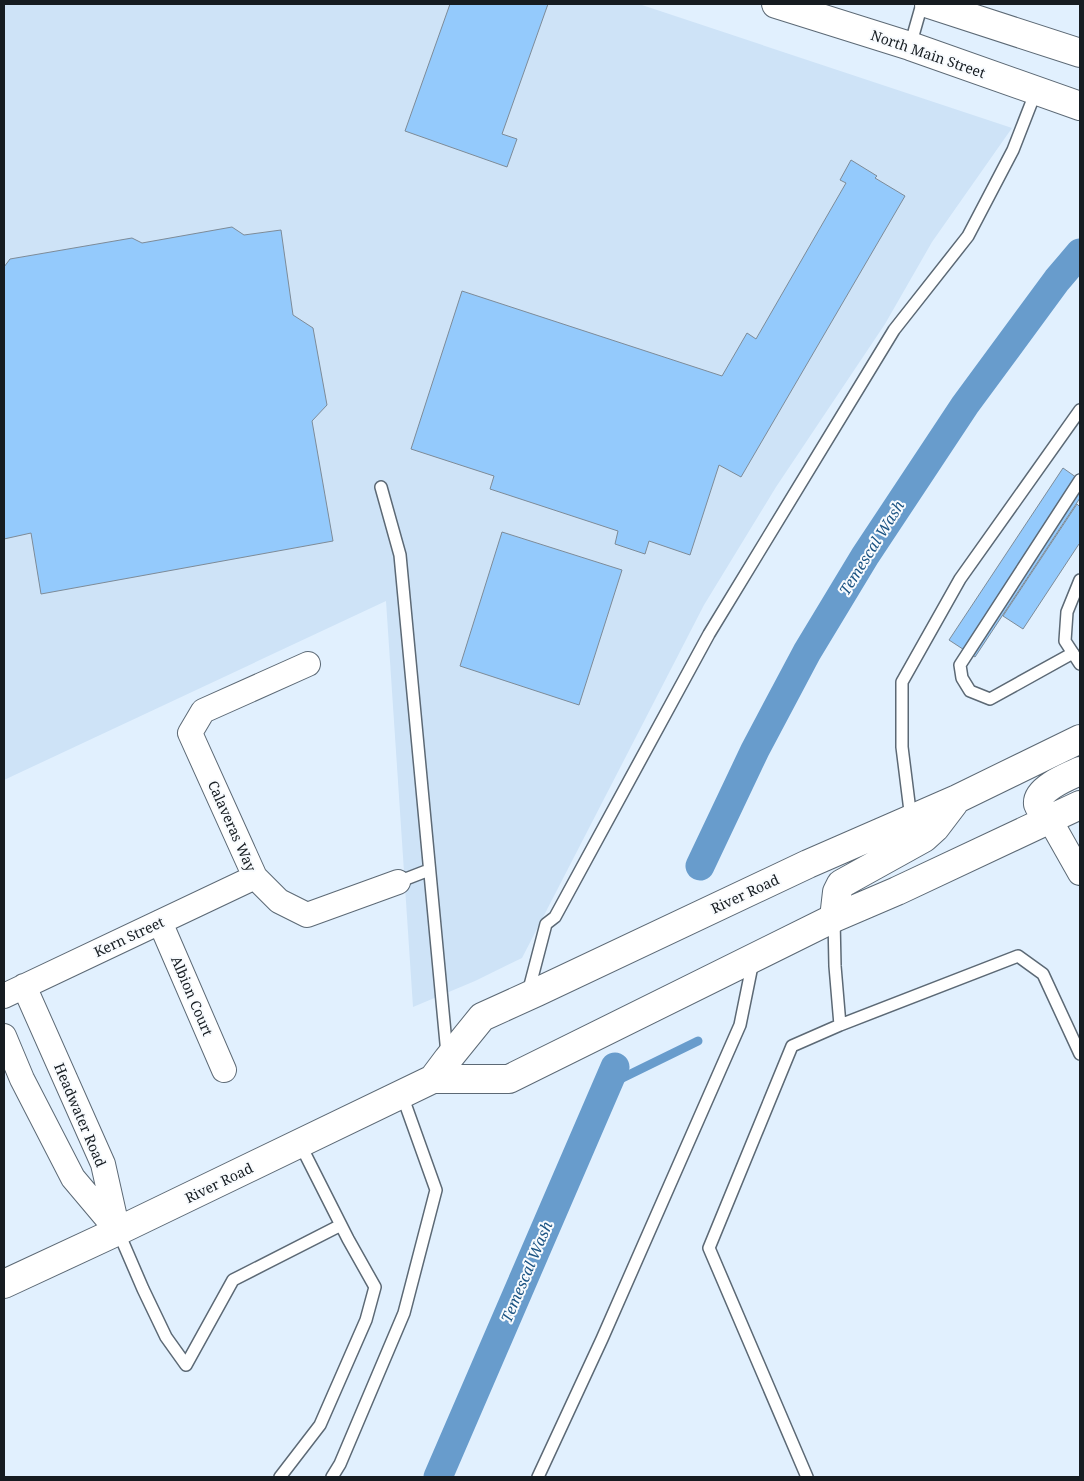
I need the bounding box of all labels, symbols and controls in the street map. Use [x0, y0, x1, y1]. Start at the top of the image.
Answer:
street label: North Main Street [868, 25, 988, 82]
water label: Temescal Wash [834, 496, 908, 599]
street label: Calaveras Way [204, 777, 261, 874]
street label: River Road [708, 869, 782, 918]
street label: Kern Street [91, 912, 167, 961]
street label: Albion Court [167, 953, 218, 1039]
street label: Headwater Road [50, 1060, 111, 1170]
street label: River Road [182, 1158, 256, 1207]
water label: Temescal Wash [496, 1218, 556, 1325]

